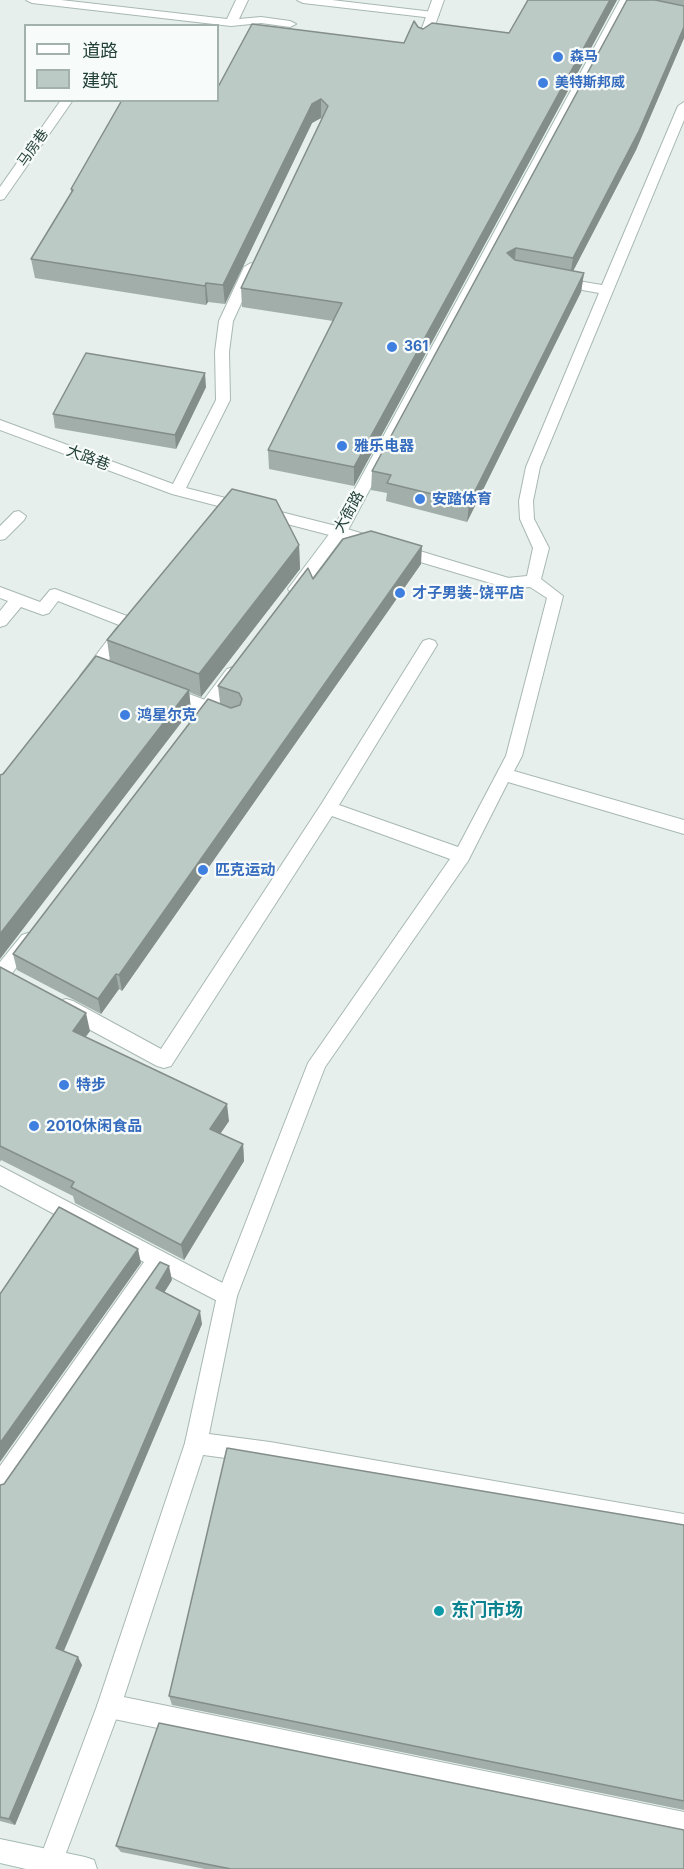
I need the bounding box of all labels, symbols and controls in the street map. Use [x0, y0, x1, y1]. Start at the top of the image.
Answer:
legend [24, 24, 219, 102]
text: 道路 [82, 40, 118, 61]
place label: 森马 [570, 49, 598, 65]
marker: 森马 [551, 50, 565, 64]
text: 建筑 [82, 70, 118, 91]
place label: 美特斯邦威 [555, 75, 625, 91]
marker: 美特斯邦威 [536, 76, 550, 90]
street label: 马房巷 [14, 126, 52, 170]
place label: 361 [404, 339, 428, 355]
marker: 361 [385, 340, 399, 354]
place label: 雅乐电器 [354, 437, 414, 455]
marker: 雅乐电器 [335, 439, 349, 453]
street label: 大路巷 [64, 442, 112, 474]
street label: 大衙路 [330, 488, 368, 536]
place label: 安踏体育 [432, 490, 492, 508]
marker: 安踏体育 [413, 492, 427, 506]
place label: 才子男装-饶平店 [412, 584, 524, 602]
marker: 才子男装-饶平店 [393, 586, 407, 600]
place label: 鸿星尔克 [137, 706, 197, 724]
marker: 鸿星尔克 [118, 708, 132, 722]
place label: 匹克运动 [215, 861, 275, 879]
marker: 匹克运动 [196, 863, 210, 877]
place label: 特步 [76, 1076, 106, 1094]
marker: 特步 [57, 1078, 71, 1092]
place label: 2010休闲食品 [46, 1117, 142, 1135]
marker: 2010休闲食品 [27, 1119, 41, 1133]
place label: 东门市场 [451, 1600, 523, 1622]
marker: 东门市场 [432, 1604, 446, 1618]

